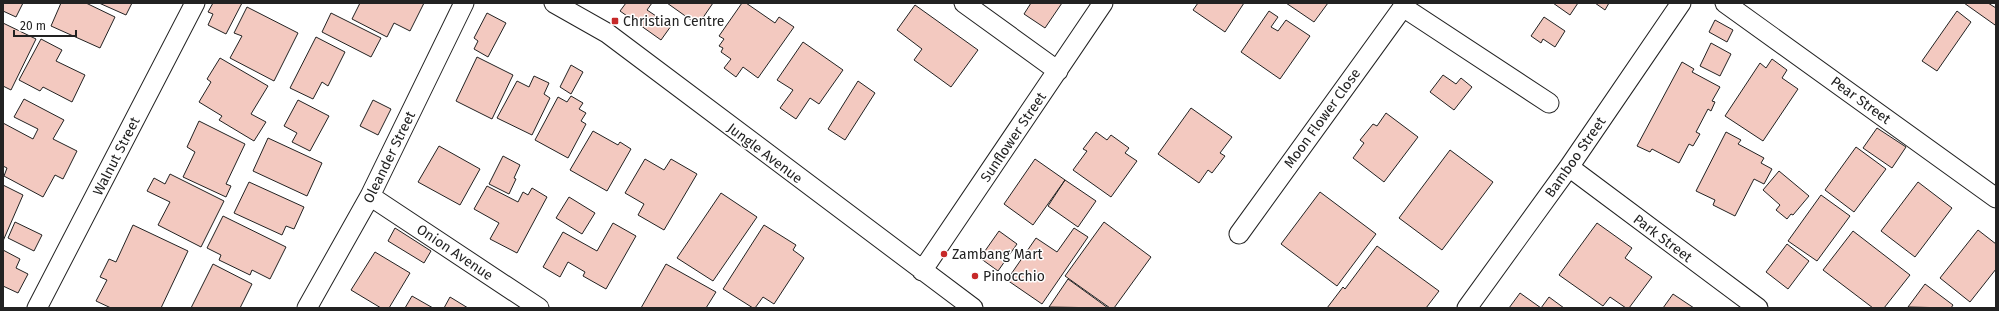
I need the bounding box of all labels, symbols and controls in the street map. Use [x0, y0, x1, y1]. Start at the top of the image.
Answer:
scale bar [14, 12, 76, 38]
place label: Christian Centre [623, 13, 724, 30]
marker: Christian Centre [610, 16, 620, 26]
text: 20 m [20, 19, 46, 33]
street label: Moon Flower Close [1281, 65, 1364, 171]
street label: Pear Street [1827, 73, 1895, 128]
street label: Sunflower Street [977, 88, 1050, 186]
street label: Oleander Street [360, 108, 419, 206]
street label: Walnut Street [89, 113, 144, 198]
street label: Bamboo Street [1541, 113, 1610, 201]
street label: Jungle Avenue [724, 120, 806, 187]
street label: Park Street [1630, 211, 1696, 267]
street label: Onion Avenue [413, 221, 496, 284]
place label: Zambang Mart [952, 246, 1044, 263]
marker: Zambang Mart [939, 249, 949, 259]
place label: Pinocchio [983, 268, 1045, 285]
marker: Pinocchio [970, 271, 980, 281]

